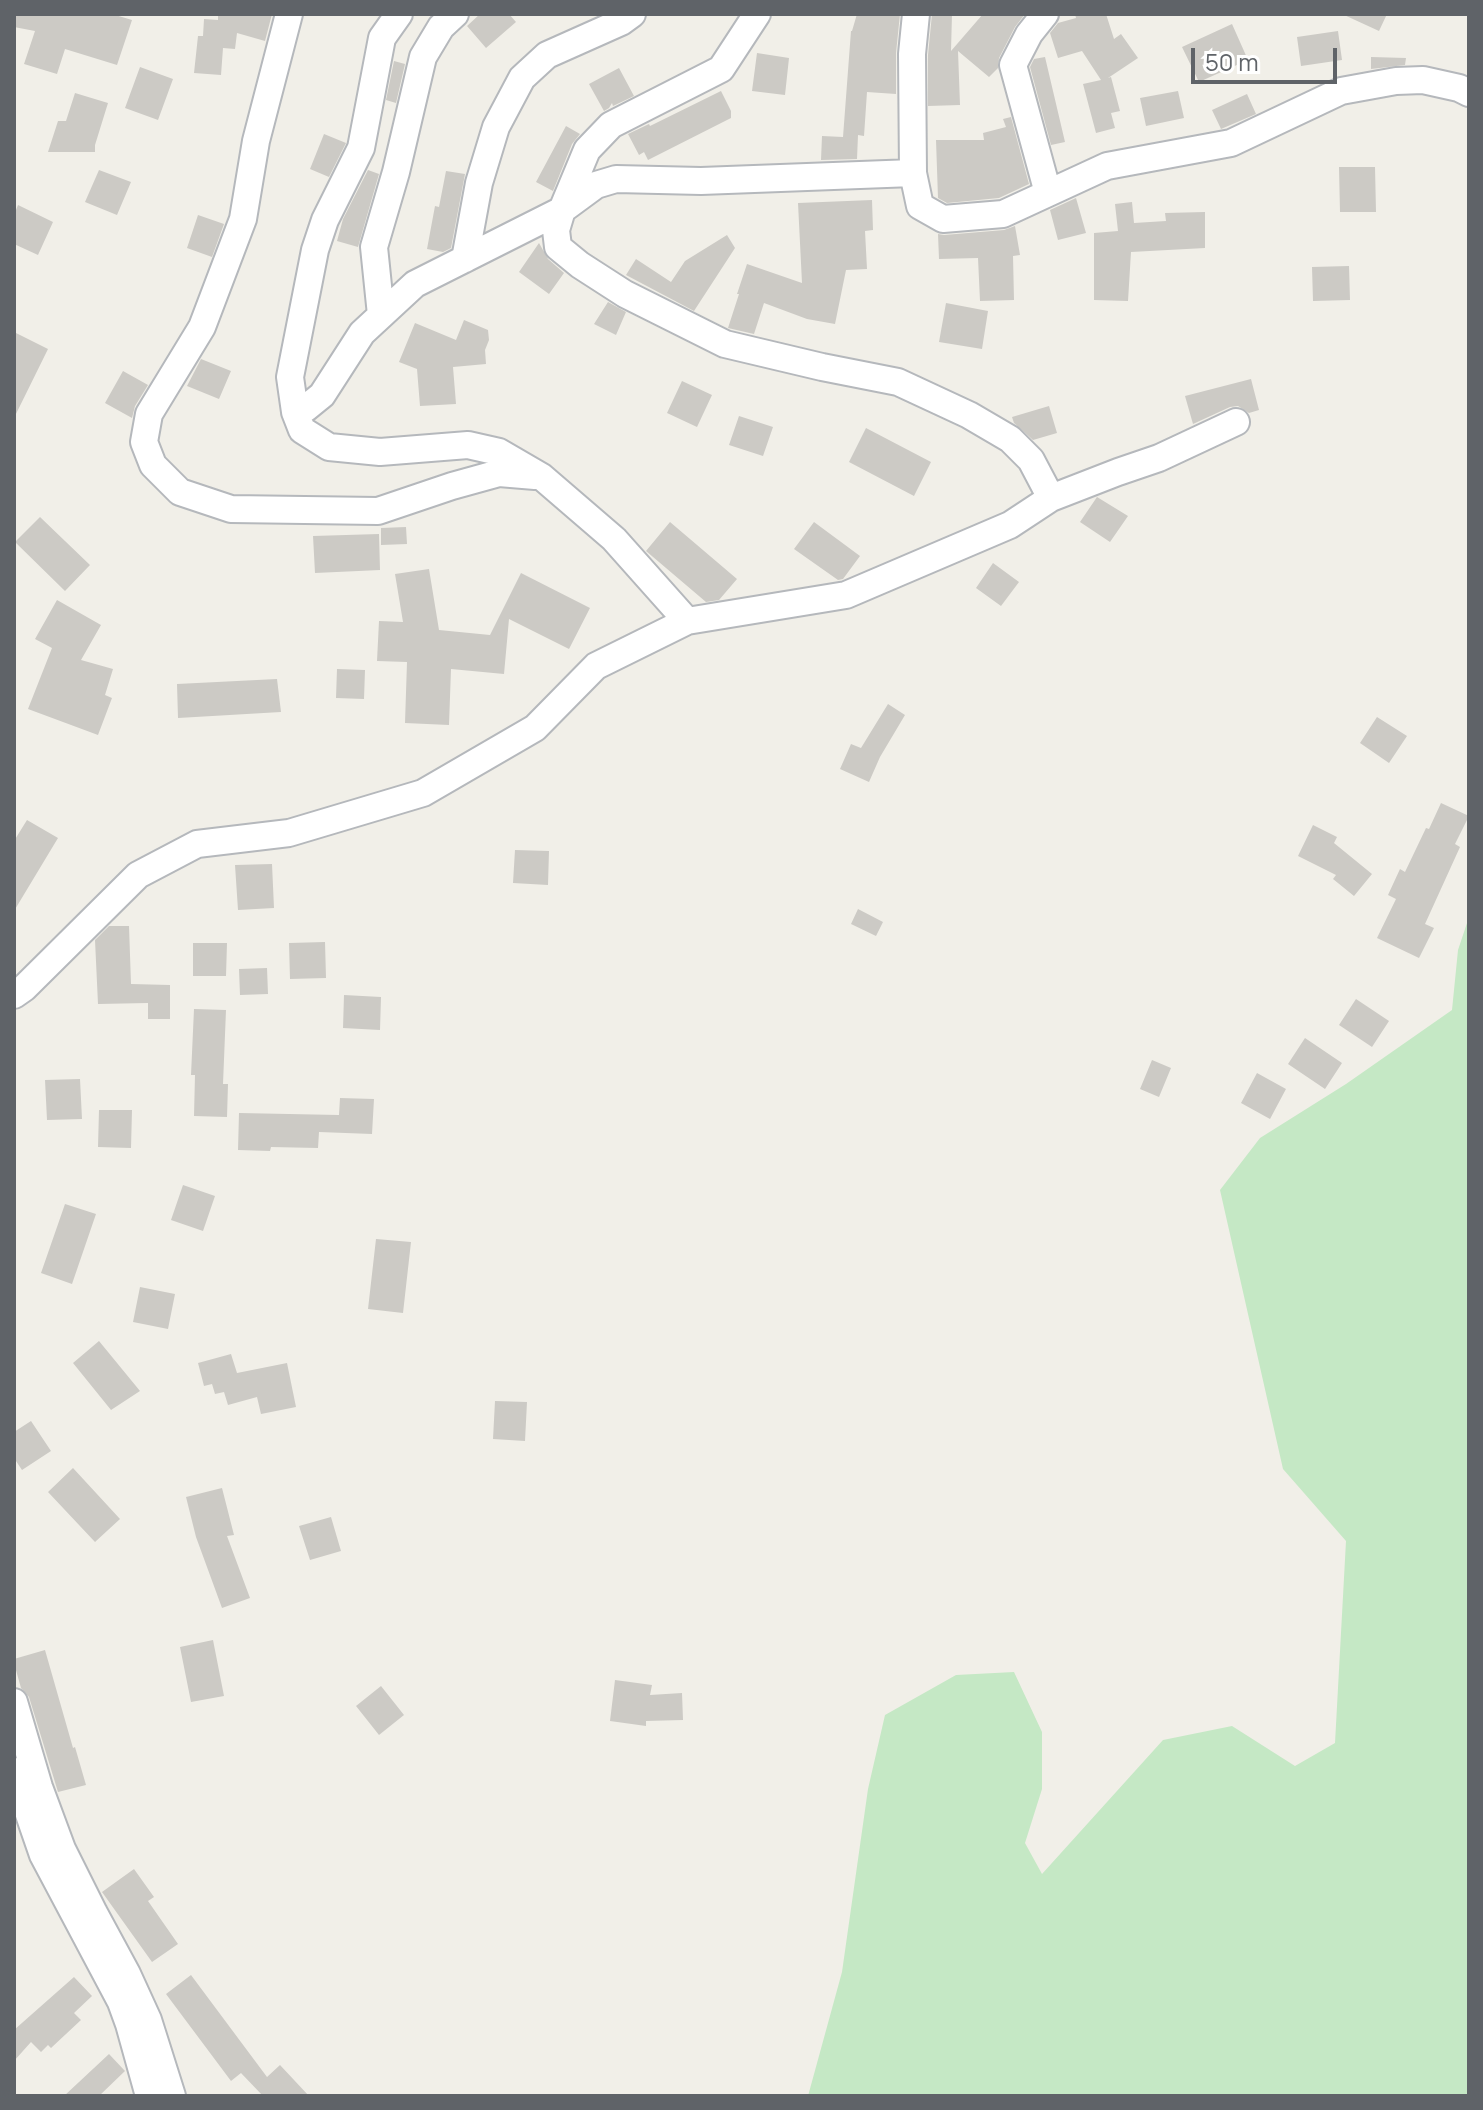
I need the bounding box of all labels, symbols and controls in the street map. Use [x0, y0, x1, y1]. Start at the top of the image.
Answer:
scale bar [1195, 32, 1341, 82]
text: 50 m [1205, 45, 1259, 78]

